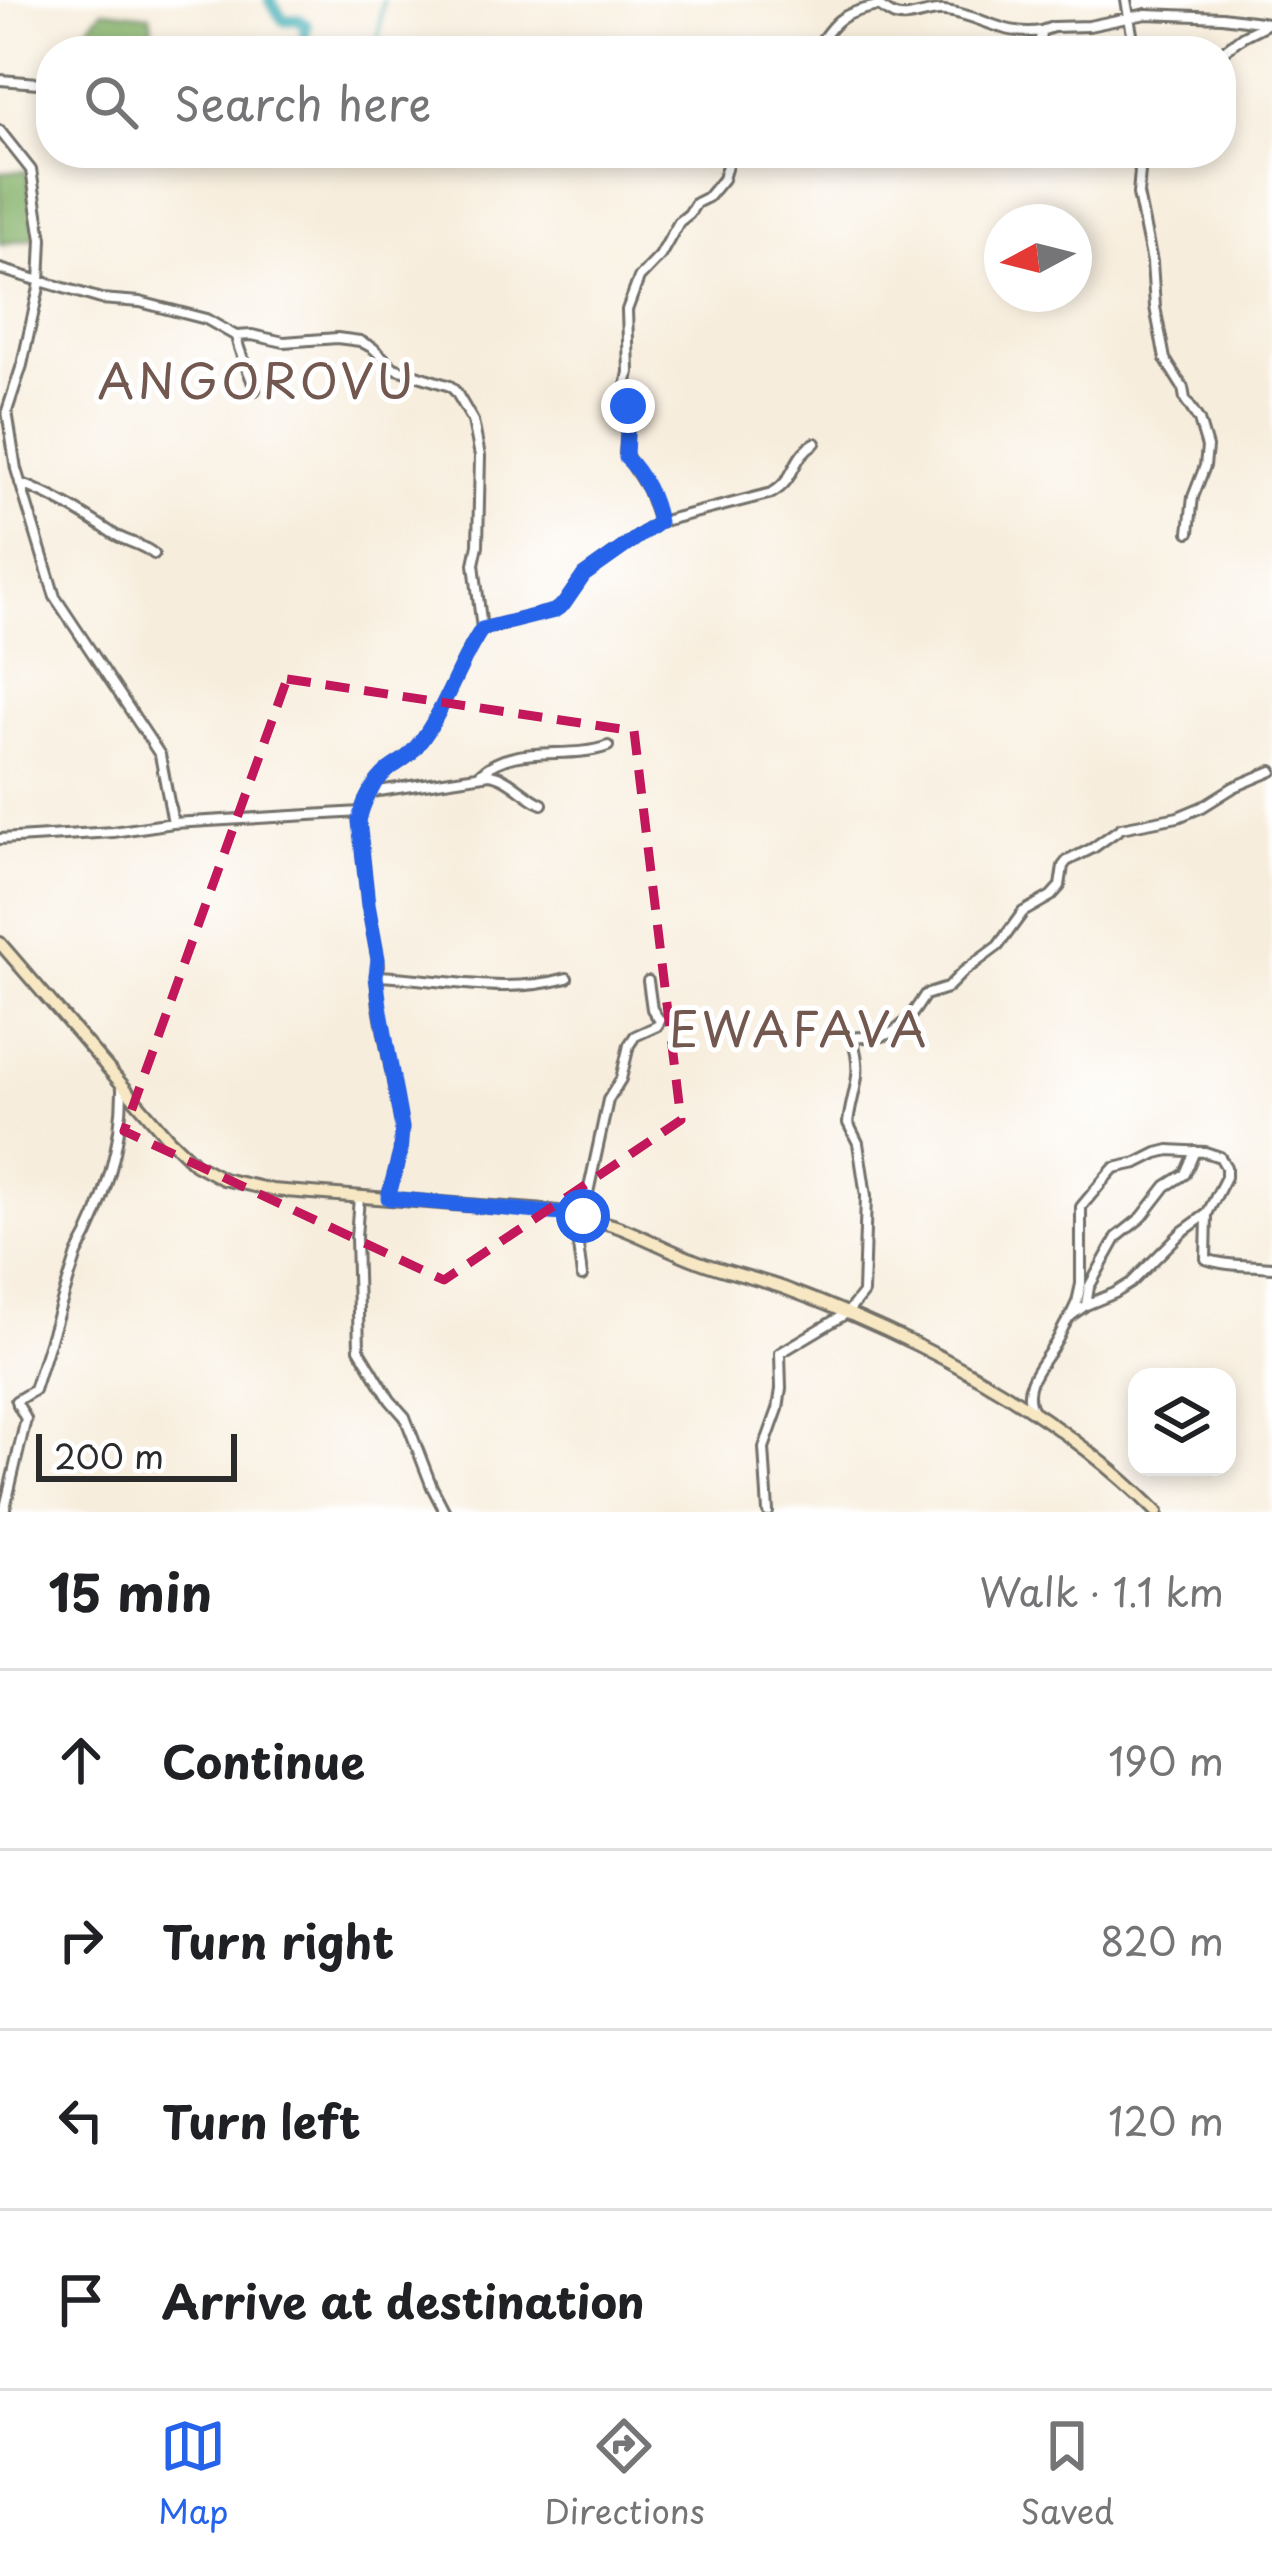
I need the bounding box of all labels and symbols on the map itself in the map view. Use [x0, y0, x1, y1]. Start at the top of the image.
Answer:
north arrow [984, 204, 1092, 312]
district label: ANGOROVU [97, 343, 417, 415]
route end [601, 379, 655, 433]
district label: EWAFAVA [669, 991, 929, 1063]
route start [556, 1189, 610, 1243]
scale bar [36, 1428, 237, 1481]

